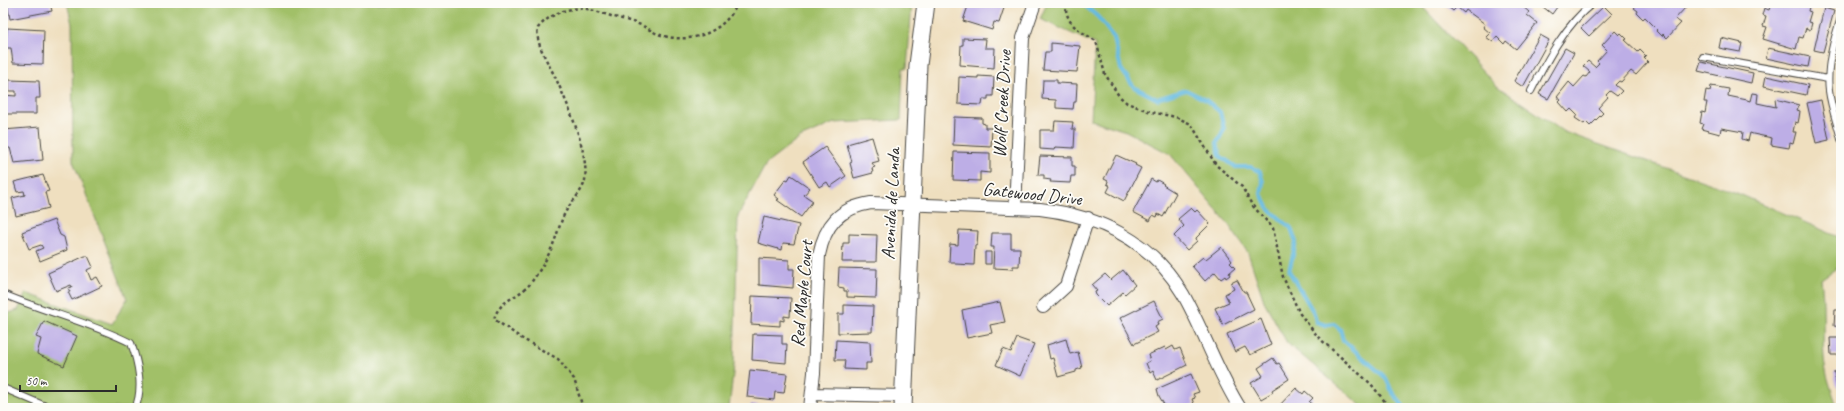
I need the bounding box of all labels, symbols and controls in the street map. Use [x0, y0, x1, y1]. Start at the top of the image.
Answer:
street label: Wolf Creek Drive [987, 48, 1017, 158]
street label: Avenida de Landa [876, 145, 906, 260]
street label: Gatewood Drive [981, 177, 1084, 211]
street label: Red Maple Court [785, 238, 819, 348]
scale bar [20, 367, 116, 393]
text: 50 m [26, 373, 48, 389]

